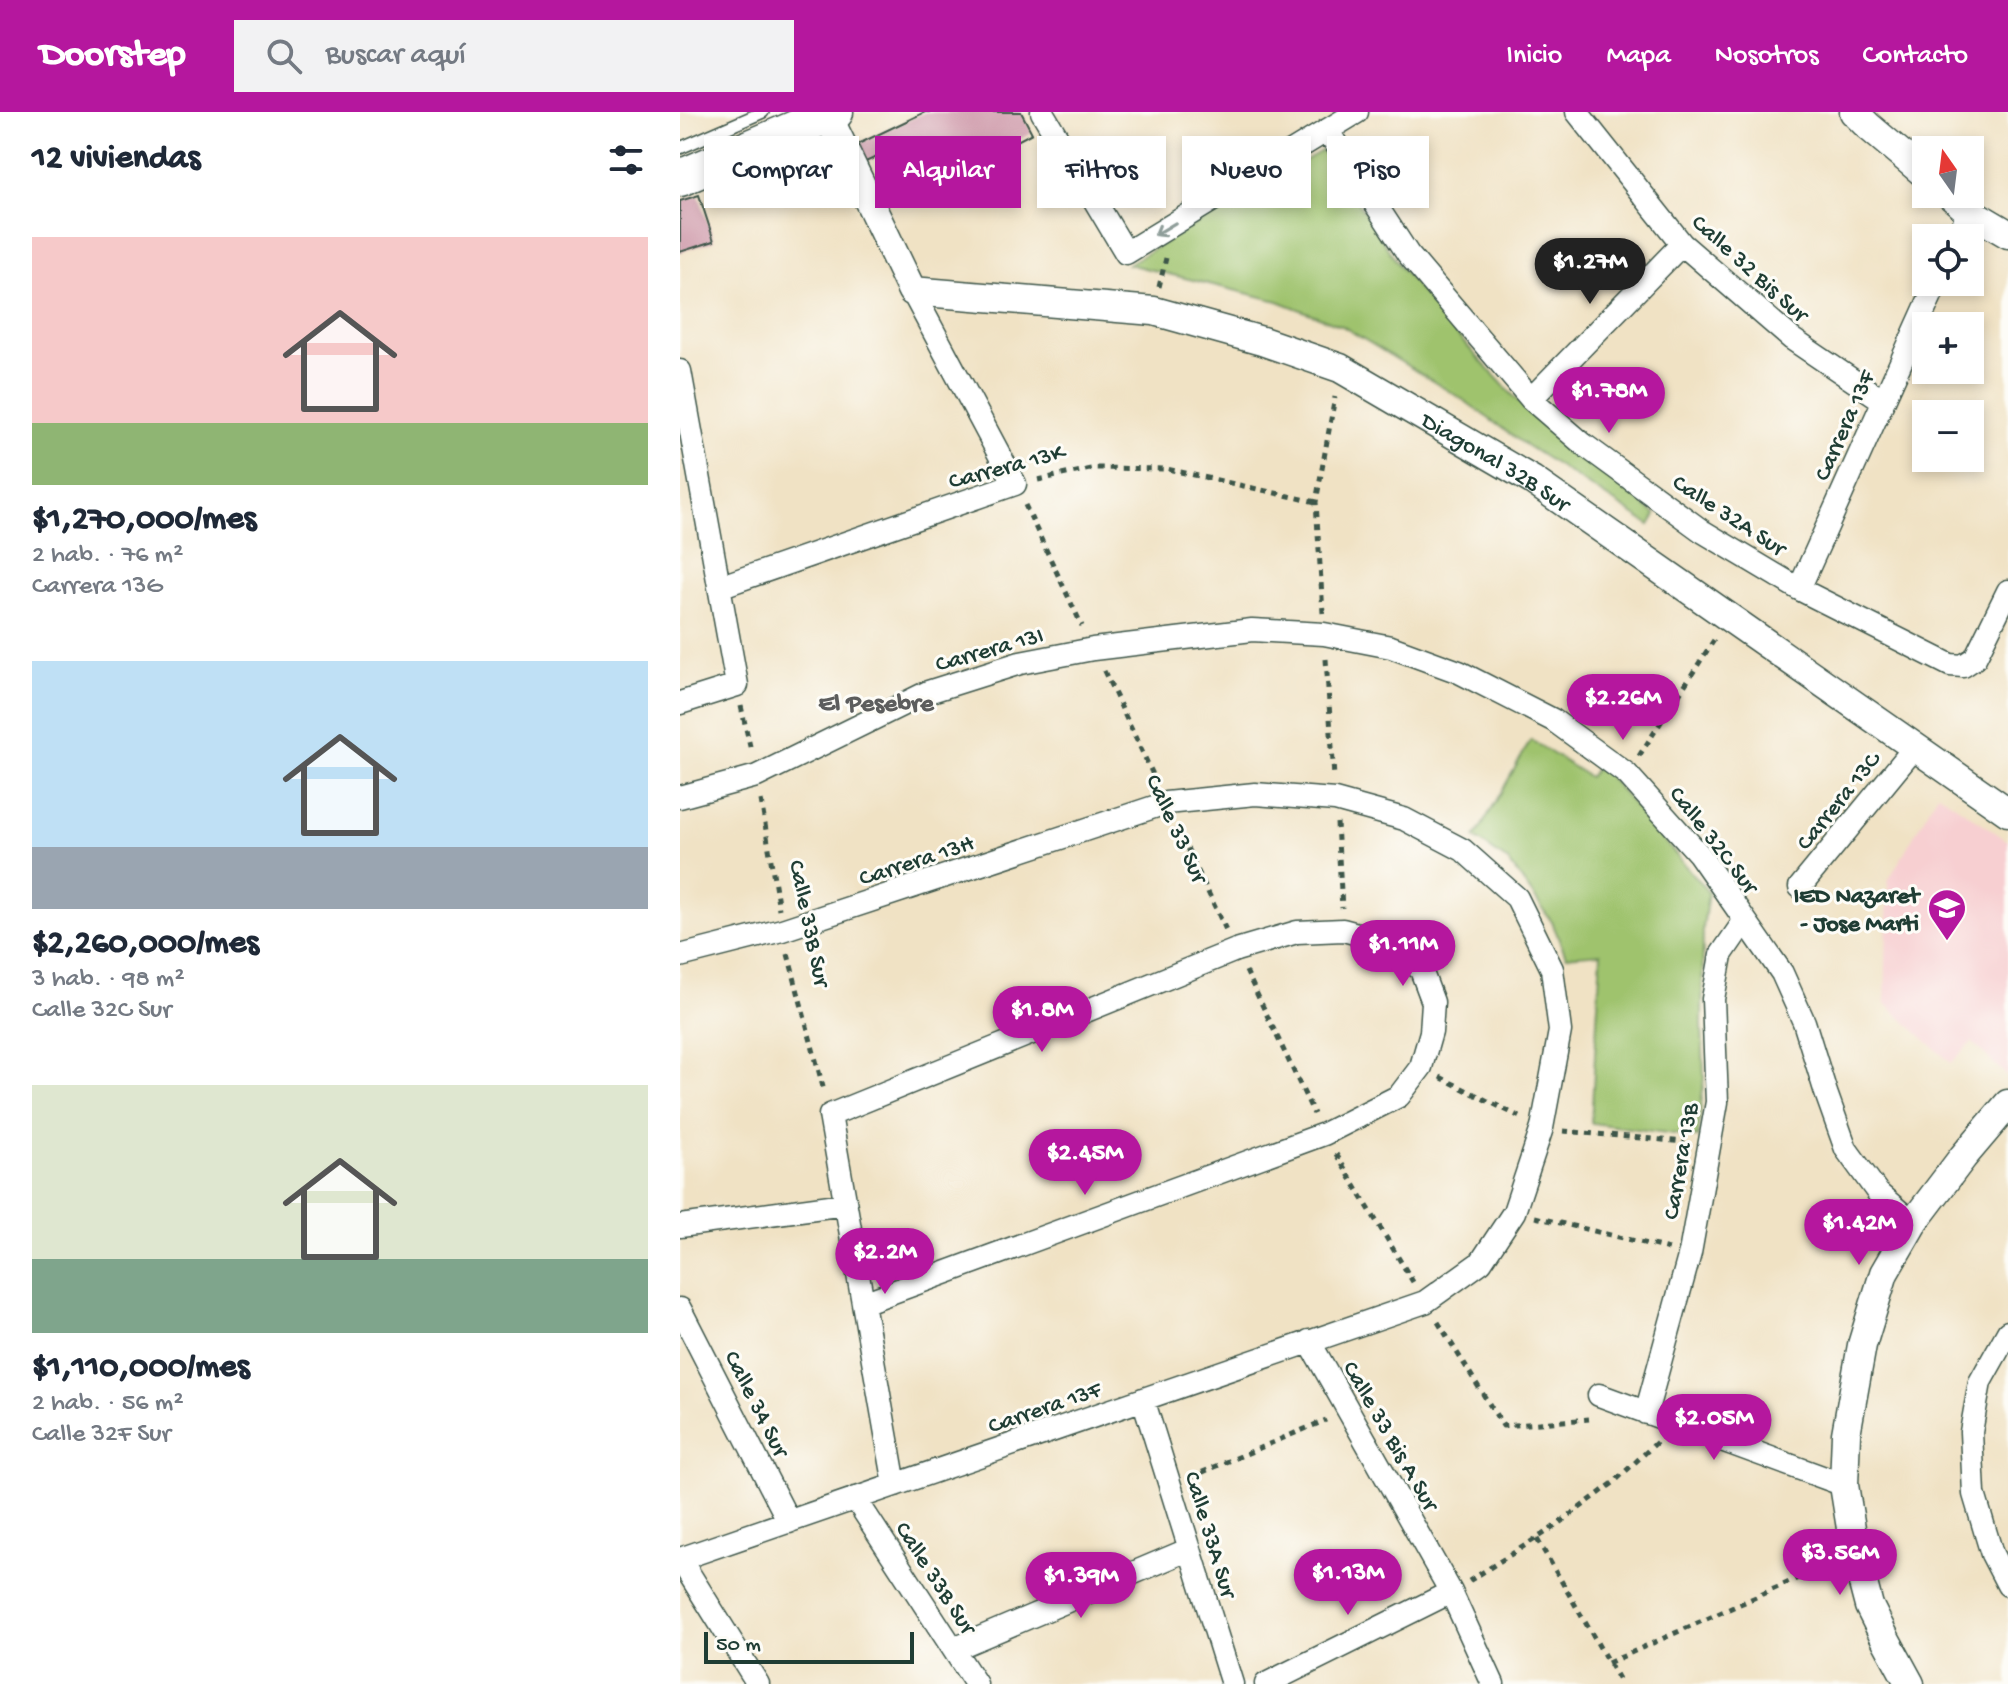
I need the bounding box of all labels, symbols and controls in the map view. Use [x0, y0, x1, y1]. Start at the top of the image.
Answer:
search box [234, 20, 794, 92]
text: Doorstep [40, 34, 186, 78]
icon: search [262, 34, 306, 78]
text: Buscar aquí [326, 39, 466, 74]
text: Inicio [1506, 40, 1562, 73]
text: Mapa [1606, 40, 1671, 73]
text: Nosotros [1715, 40, 1819, 73]
text: Contacto [1863, 40, 1968, 73]
chip: Comprar [704, 136, 859, 208]
chip: Alquilar [875, 136, 1021, 208]
chip: Filtros [1037, 136, 1166, 208]
chip: Nuevo [1182, 136, 1311, 208]
chip: Piso [1327, 136, 1429, 208]
north arrow [1912, 136, 1984, 208]
map controls [1912, 136, 1984, 472]
icon: filters [604, 138, 648, 182]
text: 12 viviendas [32, 140, 200, 180]
street label: Calle 32 Bis Sur [1684, 209, 1815, 331]
one-way arrow [1154, 221, 1177, 237]
button: locate [1912, 224, 1984, 296]
pin: $1.27M [1525, 238, 1655, 306]
text: $1.27M [1553, 248, 1627, 279]
icon: home [268, 289, 412, 433]
button: + [1912, 312, 1984, 384]
street label: Carrera 13F [1809, 365, 1884, 486]
pin: $1.78M [1544, 367, 1674, 435]
text: $1.78M [1571, 377, 1647, 408]
button: − [1912, 400, 1984, 472]
street label: Diagonal 32B Sur [1413, 407, 1577, 522]
street label: Carrera 13K [946, 438, 1071, 498]
street label: Calle 32A Sur [1666, 469, 1793, 566]
text: $1,270,000/mes [32, 501, 256, 541]
text: 2 hab. · 76 m² [32, 541, 183, 572]
text: Carrera 13G [32, 572, 163, 603]
street label: Carrera 13I [933, 622, 1047, 681]
pin: $2.26M [1558, 674, 1688, 742]
text: $2.26M [1585, 684, 1661, 715]
district label: El Pesebre [818, 690, 935, 721]
icon: home [268, 713, 412, 857]
street label: Carrera 13C [1791, 746, 1889, 857]
street label: Calle 33 Sur [1137, 771, 1214, 891]
street label: Calle 32C Sur [1661, 781, 1765, 903]
street label: Carrera 13H [856, 830, 978, 895]
street label: Calle 33B Sur [780, 858, 836, 992]
place label: IED Nazaret - Jose Marti [1793, 883, 1921, 940]
school or university icon: IED Nazaret - Jose Marti [1926, 887, 1968, 942]
pin: $1.11M [1338, 920, 1468, 988]
text: $2,260,000/mes [32, 925, 259, 965]
text: $1.11M [1368, 930, 1438, 961]
text: 3 hab. · 98 m² [32, 965, 185, 996]
pin: $1.8M [986, 986, 1098, 1054]
text: Calle 32C Sur [32, 996, 172, 1027]
text: $1.8M [1011, 996, 1073, 1027]
street label: Carrera 13B [1658, 1100, 1707, 1222]
pin: $2.45M [1020, 1129, 1150, 1197]
icon: home [268, 1137, 412, 1281]
text: $2.45M [1047, 1139, 1123, 1170]
pin: $1.42M [1794, 1199, 1924, 1267]
text: $1.42M [1822, 1209, 1896, 1240]
pin: $2.2M [829, 1228, 941, 1296]
text: $2.2M [853, 1238, 917, 1269]
street label: Calle 34 Sur [716, 1347, 795, 1465]
text: $1,110,000/mes [32, 1349, 249, 1389]
street label: Calle 33 Bis A Sur [1334, 1357, 1445, 1519]
street label: Carrera 13F [985, 1376, 1107, 1442]
text: 2 hab. · 56 m² [32, 1389, 183, 1420]
pin: $2.05M [1649, 1394, 1779, 1462]
text: $2.05M [1674, 1404, 1754, 1435]
text: Calle 32F Sur [32, 1420, 171, 1451]
street label: Calle 33A Sur [1176, 1468, 1242, 1604]
street label: Calle 33B Sur [887, 1517, 983, 1643]
pin: $3.56M [1775, 1529, 1905, 1597]
text: $3.56M [1801, 1539, 1879, 1570]
pin: $1.13M [1283, 1549, 1413, 1617]
pin: $1.39M [1016, 1552, 1146, 1620]
text: $1.13M [1312, 1559, 1384, 1590]
text: $1.39M [1044, 1562, 1118, 1593]
scale bar [704, 1628, 914, 1664]
text: 50 m [716, 1633, 761, 1659]

